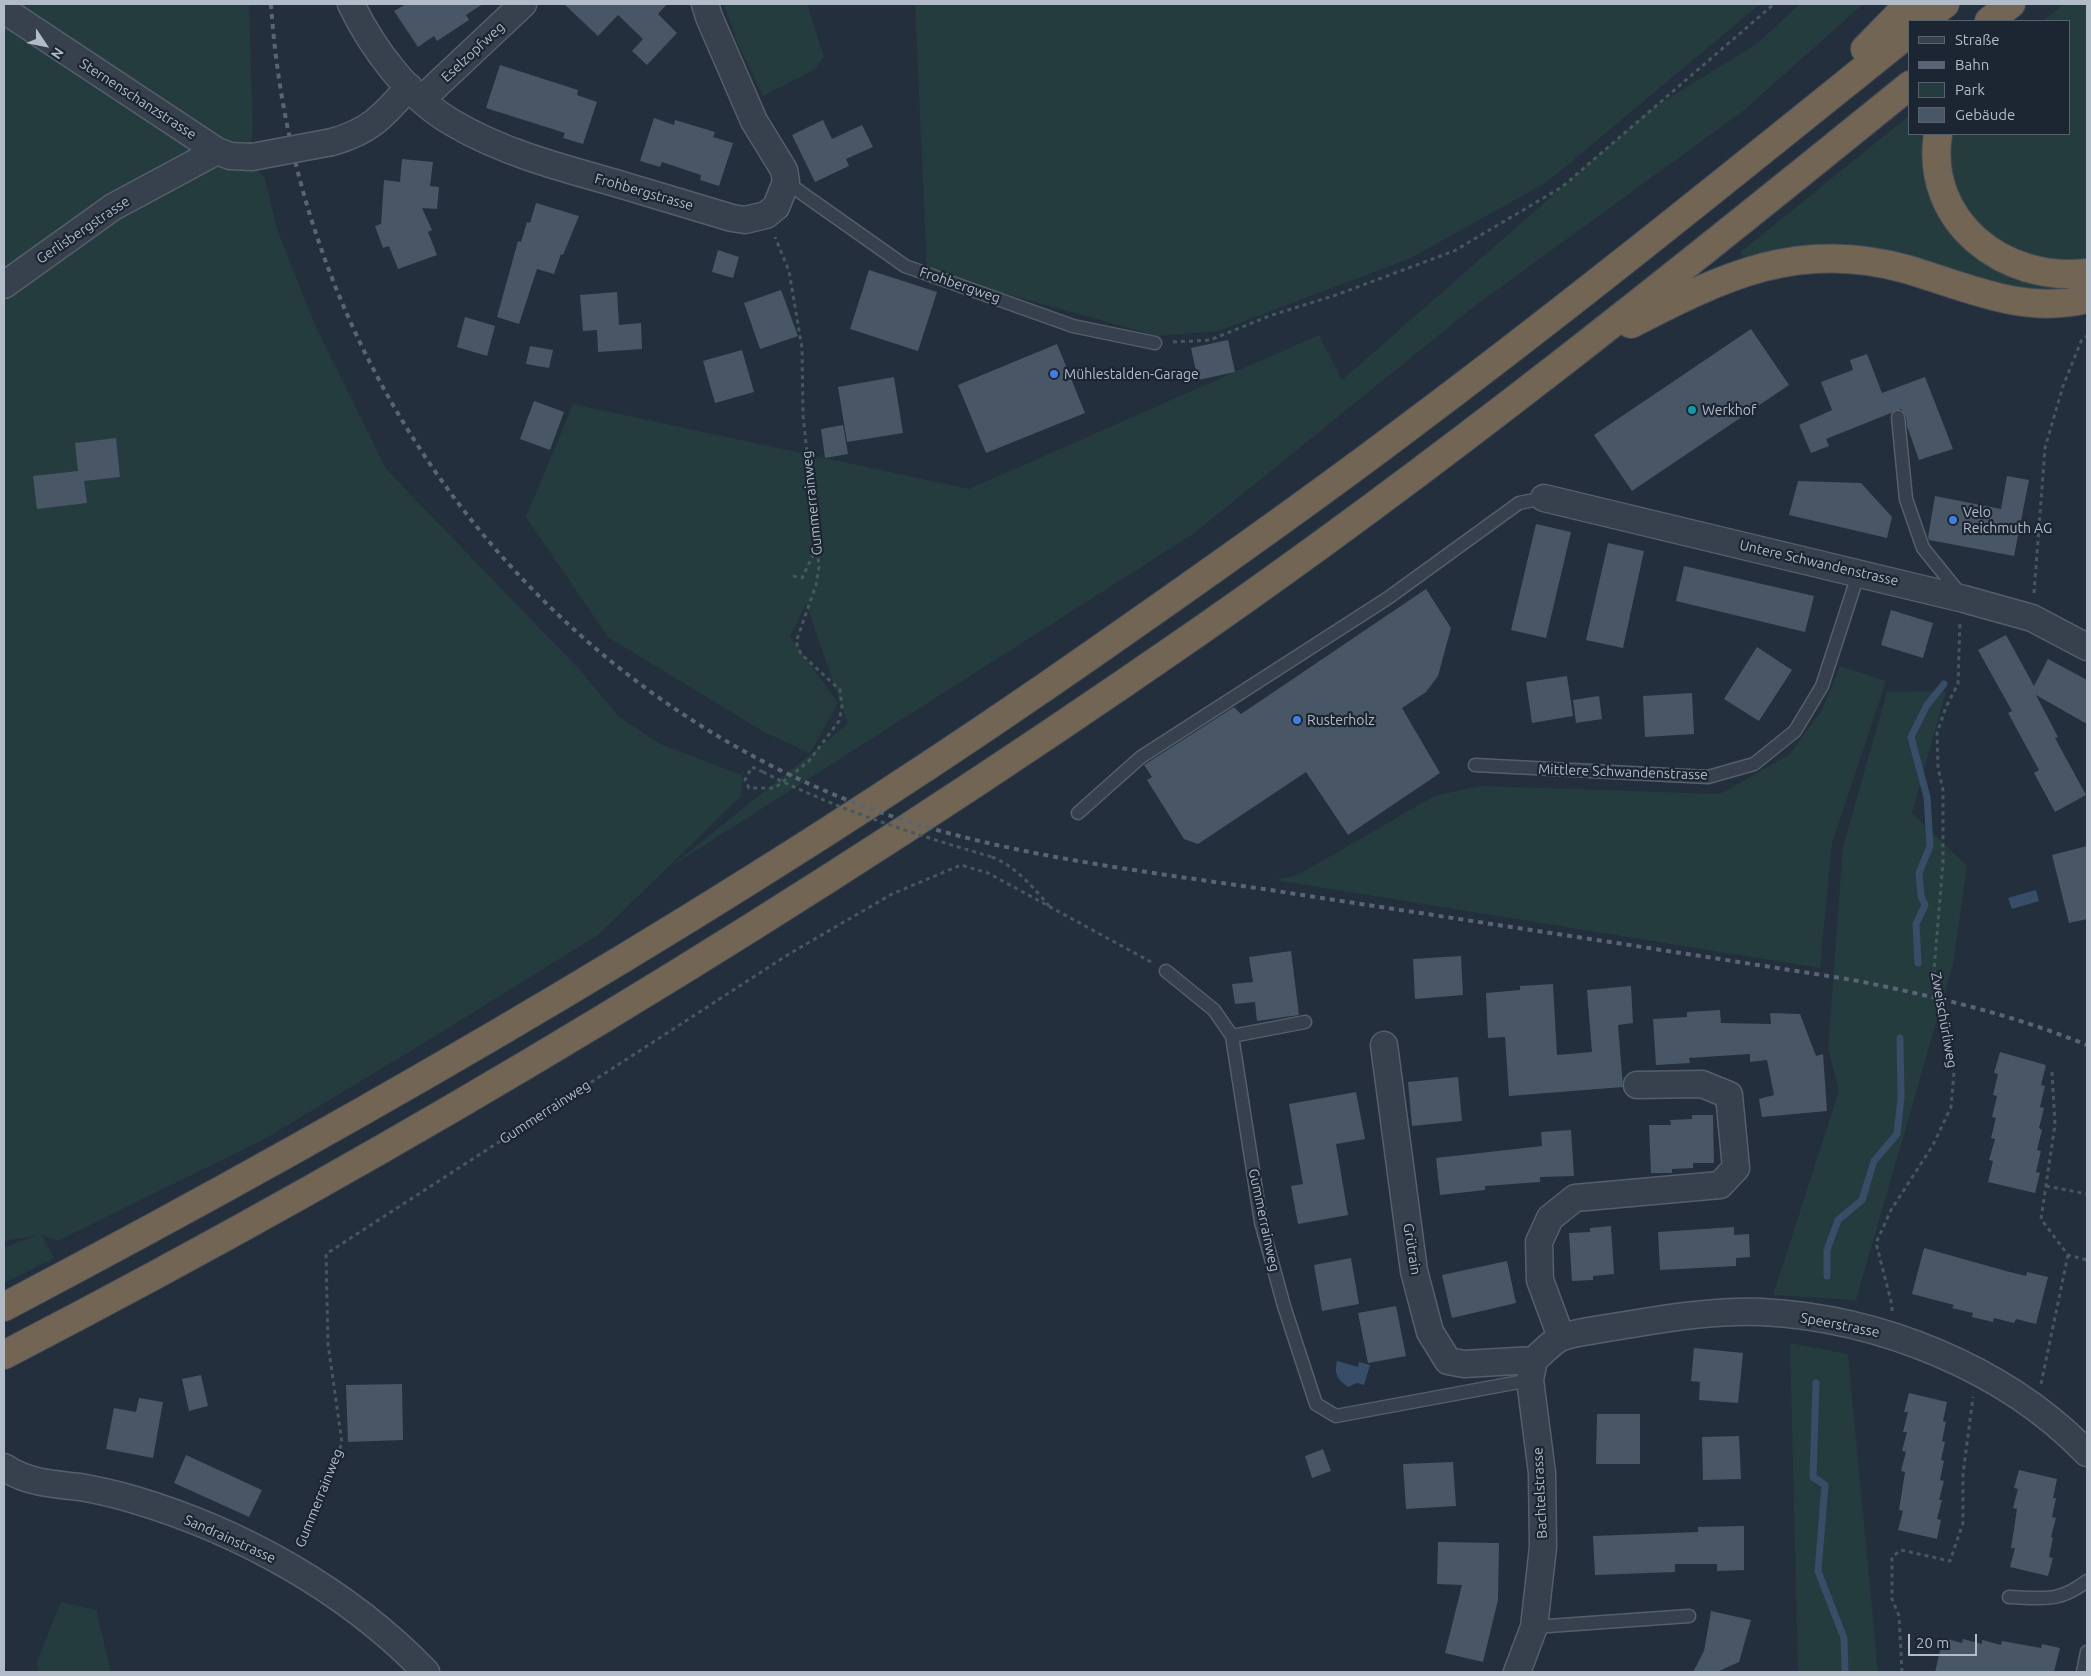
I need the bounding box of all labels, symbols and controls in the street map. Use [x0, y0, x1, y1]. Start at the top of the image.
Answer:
street label: Eselzopfweg [438, 18, 508, 86]
north arrow [20, 20, 70, 70]
legend [1908, 20, 2071, 135]
text: Straße [1955, 31, 1999, 48]
text: N [48, 45, 67, 62]
street label: Sternenschanzstrasse [77, 55, 199, 143]
text: Bahn [1955, 56, 1989, 73]
text: Park [1955, 81, 1985, 98]
text: Gebäude [1955, 106, 2015, 123]
street label: Frohbergstrasse [593, 170, 695, 214]
street label: Gerlisbergstrasse [33, 193, 133, 267]
street label: Frohbergweg [917, 263, 1003, 307]
place label: Mühlestalden-Garage [1064, 366, 1199, 382]
marker: Mühlestalden-Garage [1048, 368, 1060, 380]
place label: Werkhof [1702, 402, 1756, 418]
marker: Werkhof [1686, 404, 1698, 416]
street label: Gummerrainweg [798, 450, 826, 556]
place label: Velo Reichmuth AG [1963, 504, 2052, 536]
marker: Velo Reichmuth AG [1947, 514, 1959, 526]
street label: Untere Schwandenstrasse [1738, 537, 1900, 589]
place label: Rusterholz [1307, 712, 1375, 728]
marker: Rusterholz [1291, 714, 1303, 726]
street label: Mittlere Schwandenstrasse [1538, 761, 1708, 783]
street label: Zweischürliweg [1927, 971, 1961, 1069]
street label: Gummerrainweg [496, 1076, 594, 1148]
street label: Gummerrainweg [1245, 1167, 1283, 1273]
street label: Grütrain [1400, 1222, 1424, 1276]
street label: Speerstrasse [1799, 1309, 1881, 1341]
street label: Gummerrainweg [292, 1446, 346, 1550]
street label: Bachtelstrasse [1529, 1447, 1551, 1539]
street label: Sandrainstrasse [182, 1511, 278, 1567]
scale bar [1911, 1624, 1980, 1656]
text: 20 m [1916, 1634, 1949, 1651]

